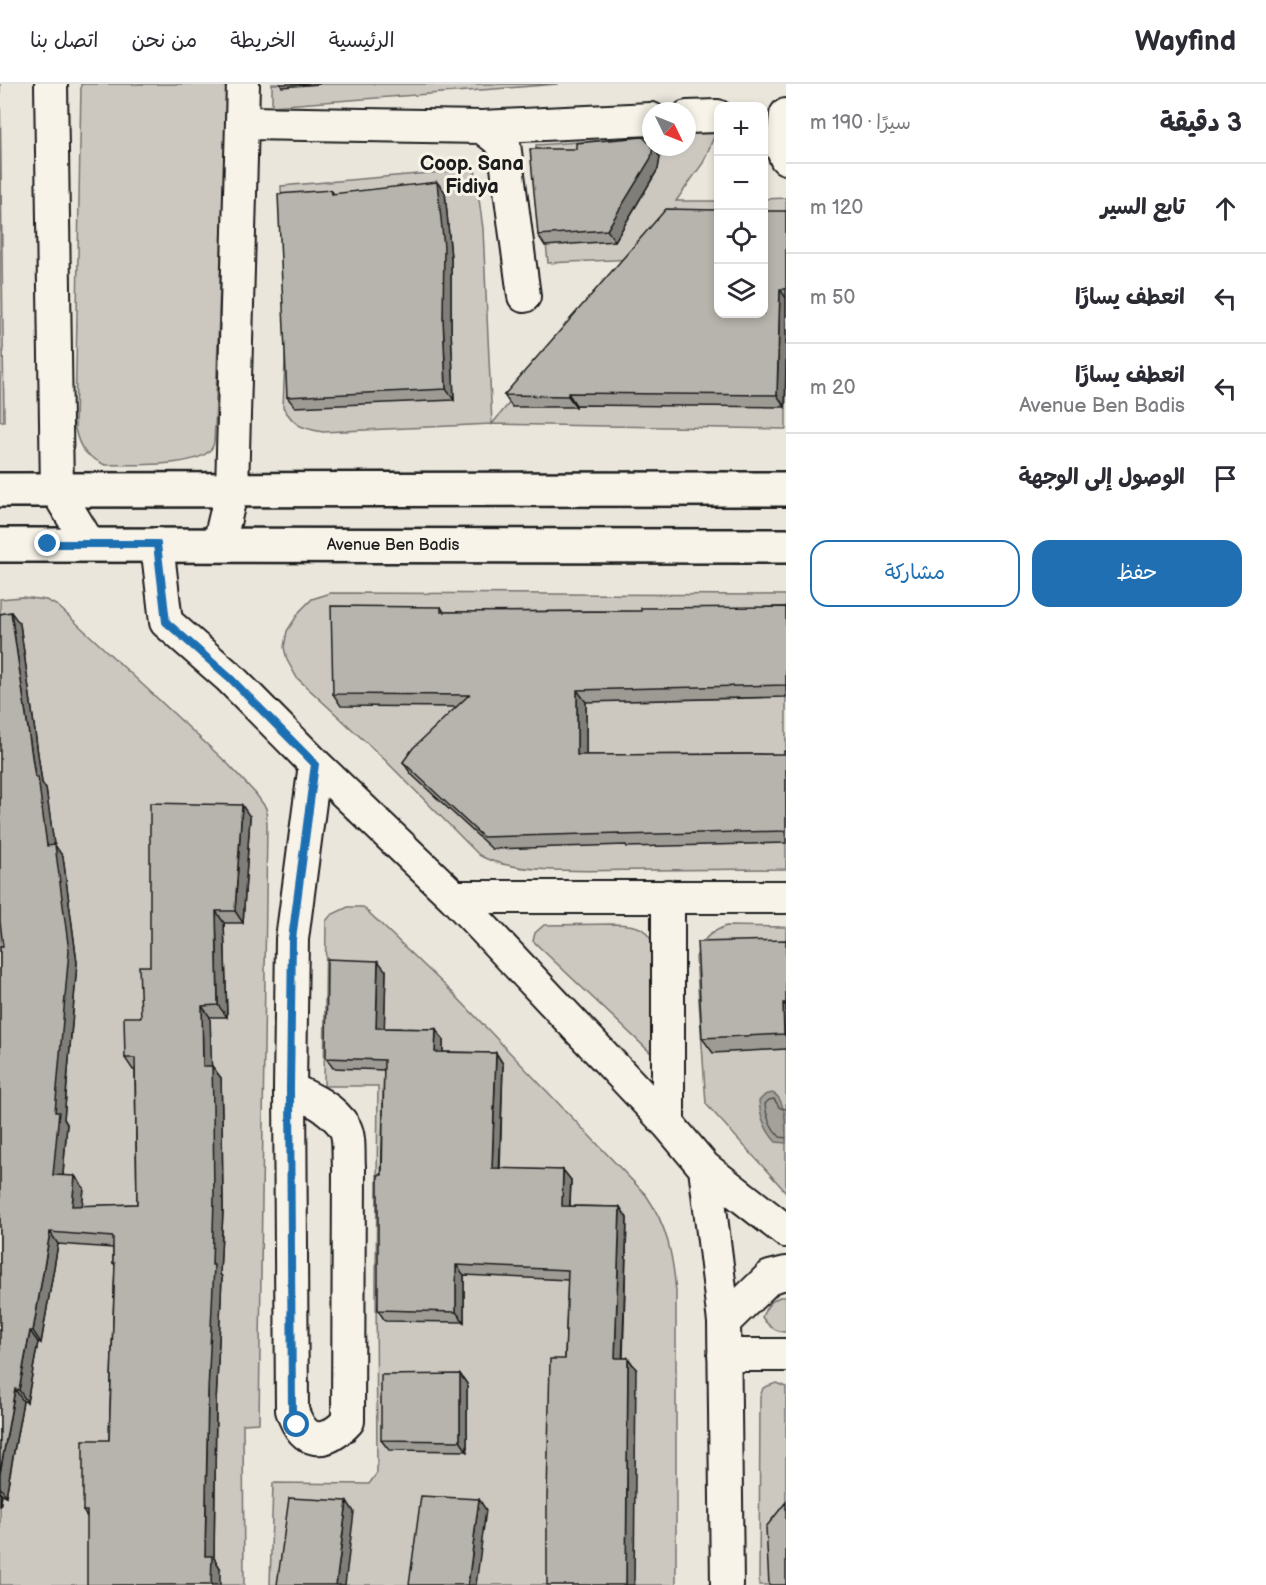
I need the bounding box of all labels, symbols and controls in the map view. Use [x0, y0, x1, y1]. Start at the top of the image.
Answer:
text: Wayfind [1135, 25, 1236, 58]
text: اتصل بنا [30, 28, 98, 53]
text: من نحن [131, 28, 197, 53]
text: الخريطة [230, 28, 296, 53]
text: الرئيسية [329, 28, 395, 53]
north arrow [642, 102, 696, 156]
map controls [714, 102, 768, 318]
button: + [714, 102, 768, 156]
text: 3 دقيقة [1160, 108, 1242, 139]
text: سيرًا · 190 m [810, 111, 911, 135]
district label: Coop. Sana Fidiya [420, 152, 524, 199]
button: − [714, 156, 768, 210]
icon: ahead [1209, 192, 1242, 225]
text: تابع السير [1101, 194, 1185, 221]
text: 120 m [810, 196, 863, 220]
button: locate [714, 210, 768, 264]
button: layers [714, 264, 768, 318]
icon: left [1209, 282, 1242, 315]
text: انعطف يسارًا [1075, 284, 1185, 311]
text: 50 m [810, 286, 855, 310]
text: انعطف يسارًا [1075, 362, 1185, 389]
icon: left [1209, 372, 1242, 405]
text: 20 m [810, 376, 856, 400]
text: Avenue Ben Badis [1019, 394, 1185, 418]
icon: arrive [1209, 462, 1242, 495]
text: الوصول إلى الوجهة [1018, 464, 1185, 491]
route end [34, 530, 60, 556]
street label: Avenue Ben Badis [327, 536, 459, 555]
button: مشاركة [810, 540, 1020, 607]
button: حفظ [1032, 540, 1242, 607]
route start [283, 1411, 309, 1437]

